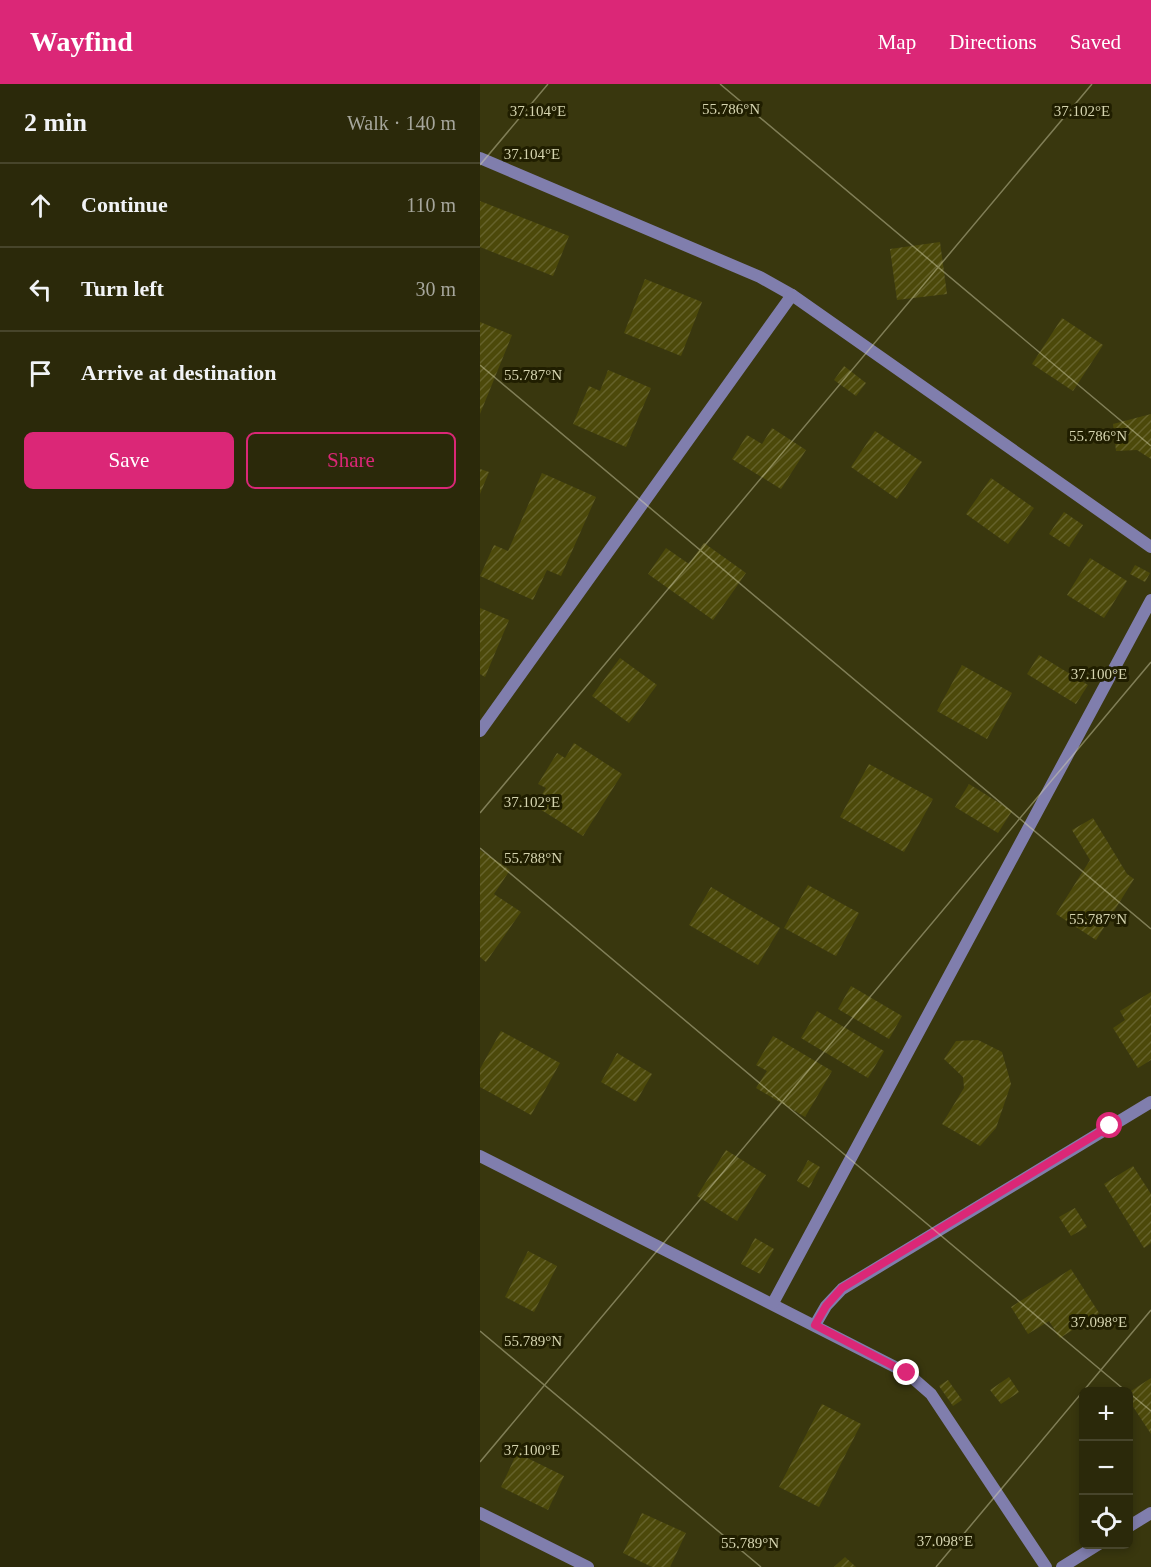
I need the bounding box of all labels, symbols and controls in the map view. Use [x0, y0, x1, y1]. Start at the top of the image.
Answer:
text: Wayfind [30, 26, 133, 57]
text: Map [878, 30, 916, 54]
text: Directions [949, 30, 1037, 54]
text: Saved [1070, 30, 1121, 54]
text: 55.786°N [702, 101, 760, 117]
text: 37.104°E [510, 103, 566, 119]
text: 37.102°E [1054, 103, 1110, 119]
text: 2 min [24, 108, 87, 137]
text: Walk · 140 m [347, 112, 456, 134]
text: 37.104°E [504, 146, 560, 162]
icon: ahead [24, 189, 57, 222]
text: Continue [81, 192, 168, 217]
text: 110 m [406, 194, 456, 216]
icon: left [24, 273, 57, 306]
text: Turn left [81, 276, 164, 301]
text: 30 m [415, 278, 456, 300]
icon: arrive [24, 357, 57, 390]
text: Arrive at destination [81, 360, 277, 385]
text: 55.787°N [504, 367, 562, 383]
text: 55.786°N [1069, 428, 1127, 444]
button: Save [24, 432, 234, 489]
button: Share [246, 432, 456, 489]
text: 37.100°E [1071, 666, 1127, 682]
text: 37.102°E [504, 794, 560, 810]
text: 55.788°N [504, 850, 562, 866]
text: 55.787°N [1069, 911, 1127, 927]
route start [1096, 1112, 1122, 1138]
text: 37.098°E [1071, 1314, 1127, 1330]
text: 55.789°N [504, 1333, 562, 1349]
route end [893, 1359, 919, 1385]
map controls [1079, 1387, 1133, 1549]
button: + [1079, 1387, 1133, 1441]
button: − [1079, 1441, 1133, 1495]
text: 37.100°E [504, 1442, 560, 1458]
button: locate [1079, 1495, 1133, 1549]
text: 37.098°E [917, 1533, 973, 1549]
text: 55.789°N [721, 1535, 779, 1551]

